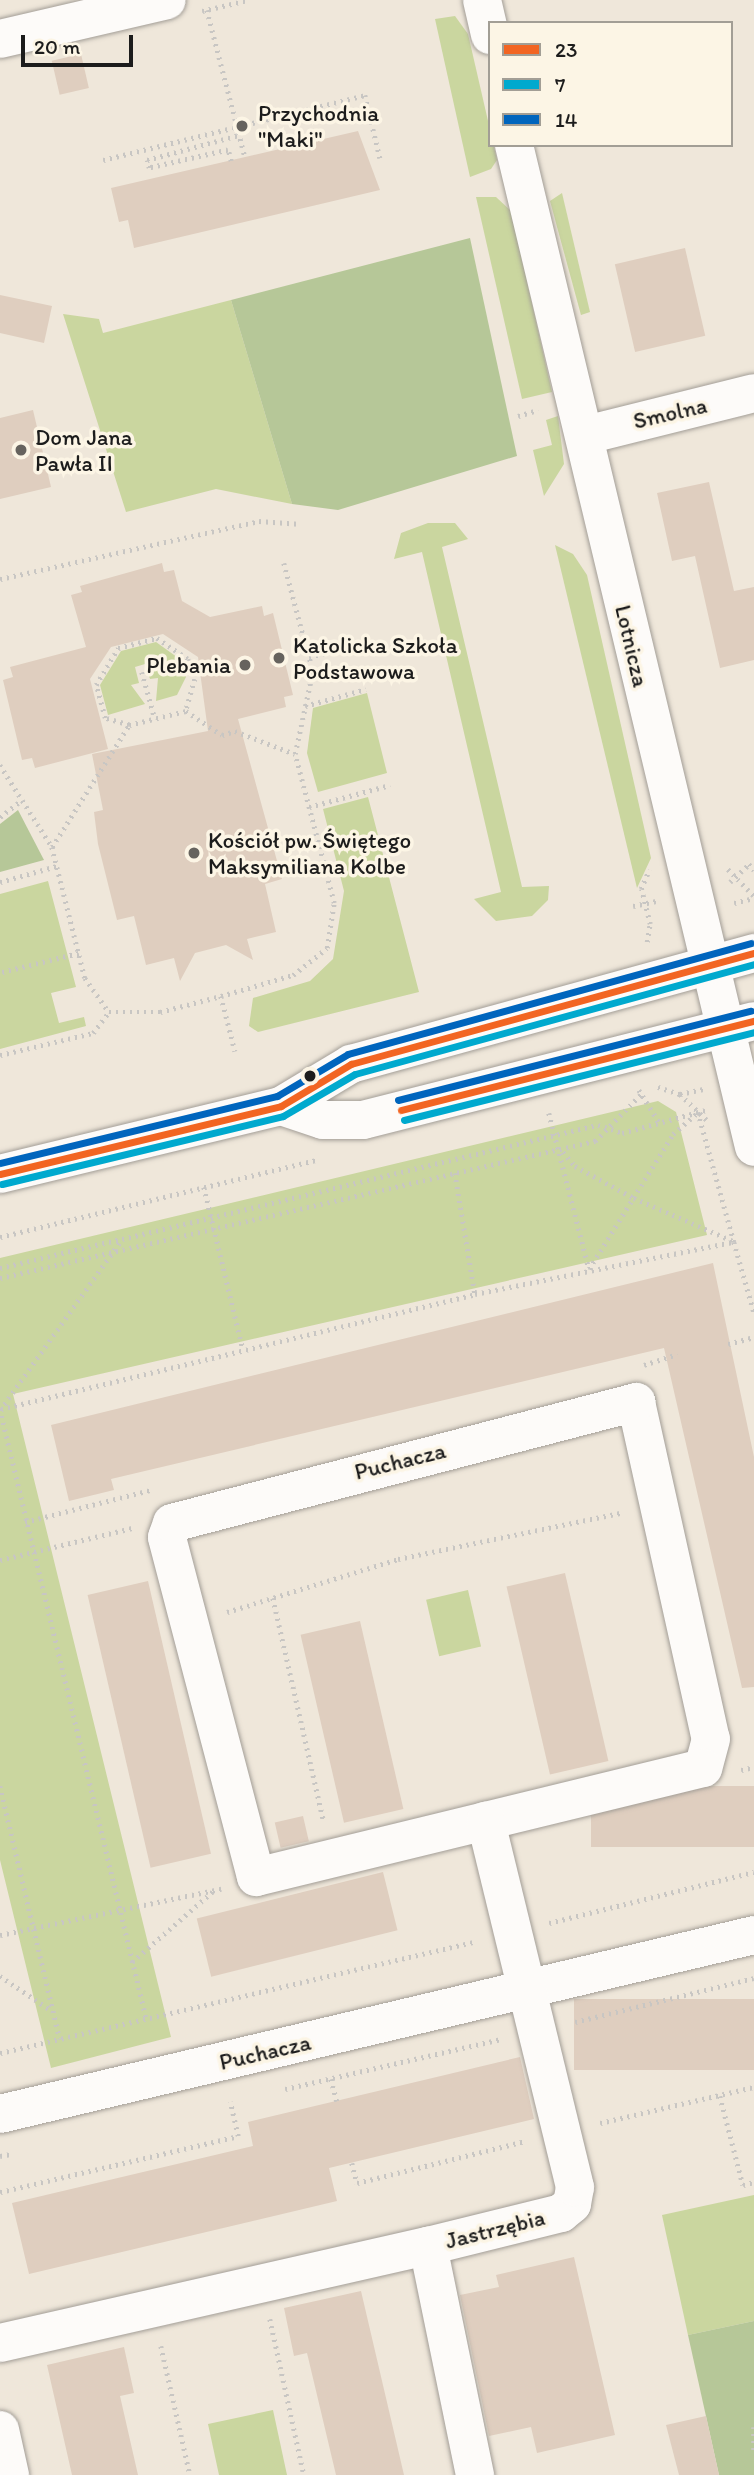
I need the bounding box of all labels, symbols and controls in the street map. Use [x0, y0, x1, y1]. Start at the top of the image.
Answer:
scale bar [24, 21, 136, 65]
legend [488, 21, 733, 147]
text: 20 m [34, 34, 80, 59]
text: 23 [555, 37, 578, 62]
text: 7 [555, 72, 565, 97]
place label: Przychodnia "Maki" [258, 99, 379, 153]
text: 14 [555, 107, 577, 132]
marker: Przychodnia "Maki" [232, 116, 252, 136]
street label: Smolna [630, 391, 710, 435]
place label: Dom Jana Pawła II [35, 423, 134, 477]
marker: Dom Jana Pawła II [13, 442, 29, 458]
street label: Lotnicza [609, 602, 655, 690]
place label: Katolicka Szkoła Podstawowa [293, 631, 457, 685]
marker: Katolicka Szkoła Podstawowa [271, 650, 287, 666]
place label: Plebania [146, 651, 231, 679]
marker: Plebania [237, 657, 253, 673]
place label: Kościół pw. Świętego Maksymiliana Kolbe [208, 826, 412, 880]
marker: Kościół pw. Świętego Maksymiliana Kolbe [186, 845, 202, 861]
unlabelled marker [303, 1069, 317, 1083]
street label: Puchacza [351, 1436, 449, 1486]
street label: Puchacza [217, 2028, 313, 2076]
street label: Jastrzębia [442, 2203, 548, 2255]

